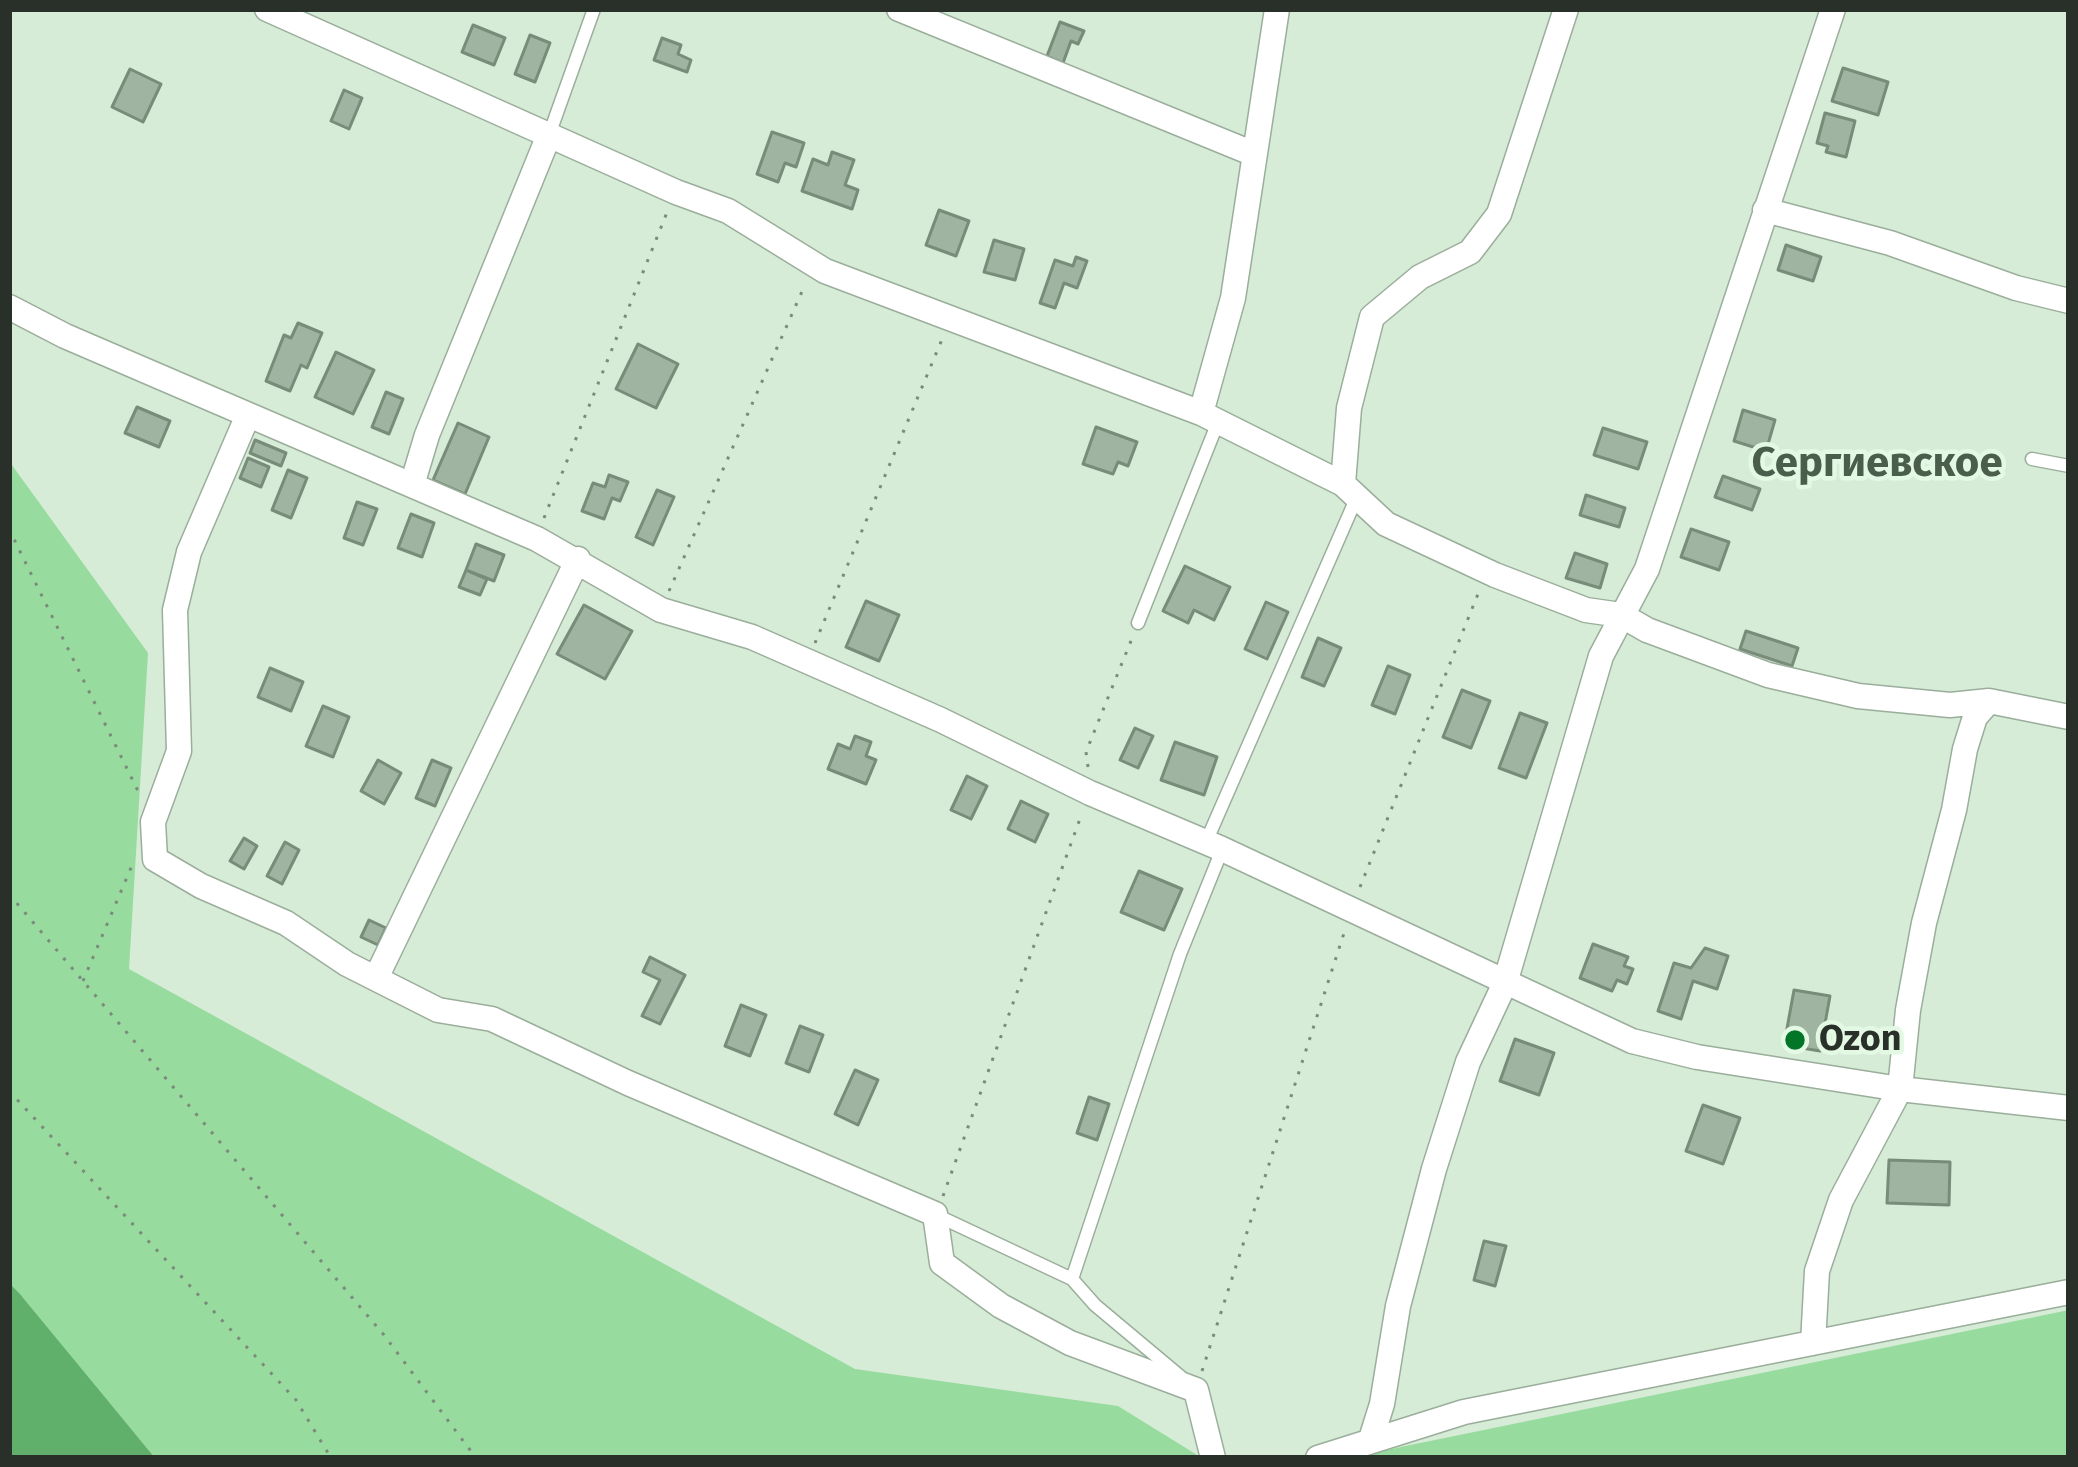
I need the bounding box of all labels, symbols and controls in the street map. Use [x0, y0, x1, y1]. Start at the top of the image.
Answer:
district label: Сергиевское [1751, 439, 2003, 489]
place label: Ozon [1819, 1018, 1902, 1062]
marker: Ozon [1782, 1027, 1808, 1053]

